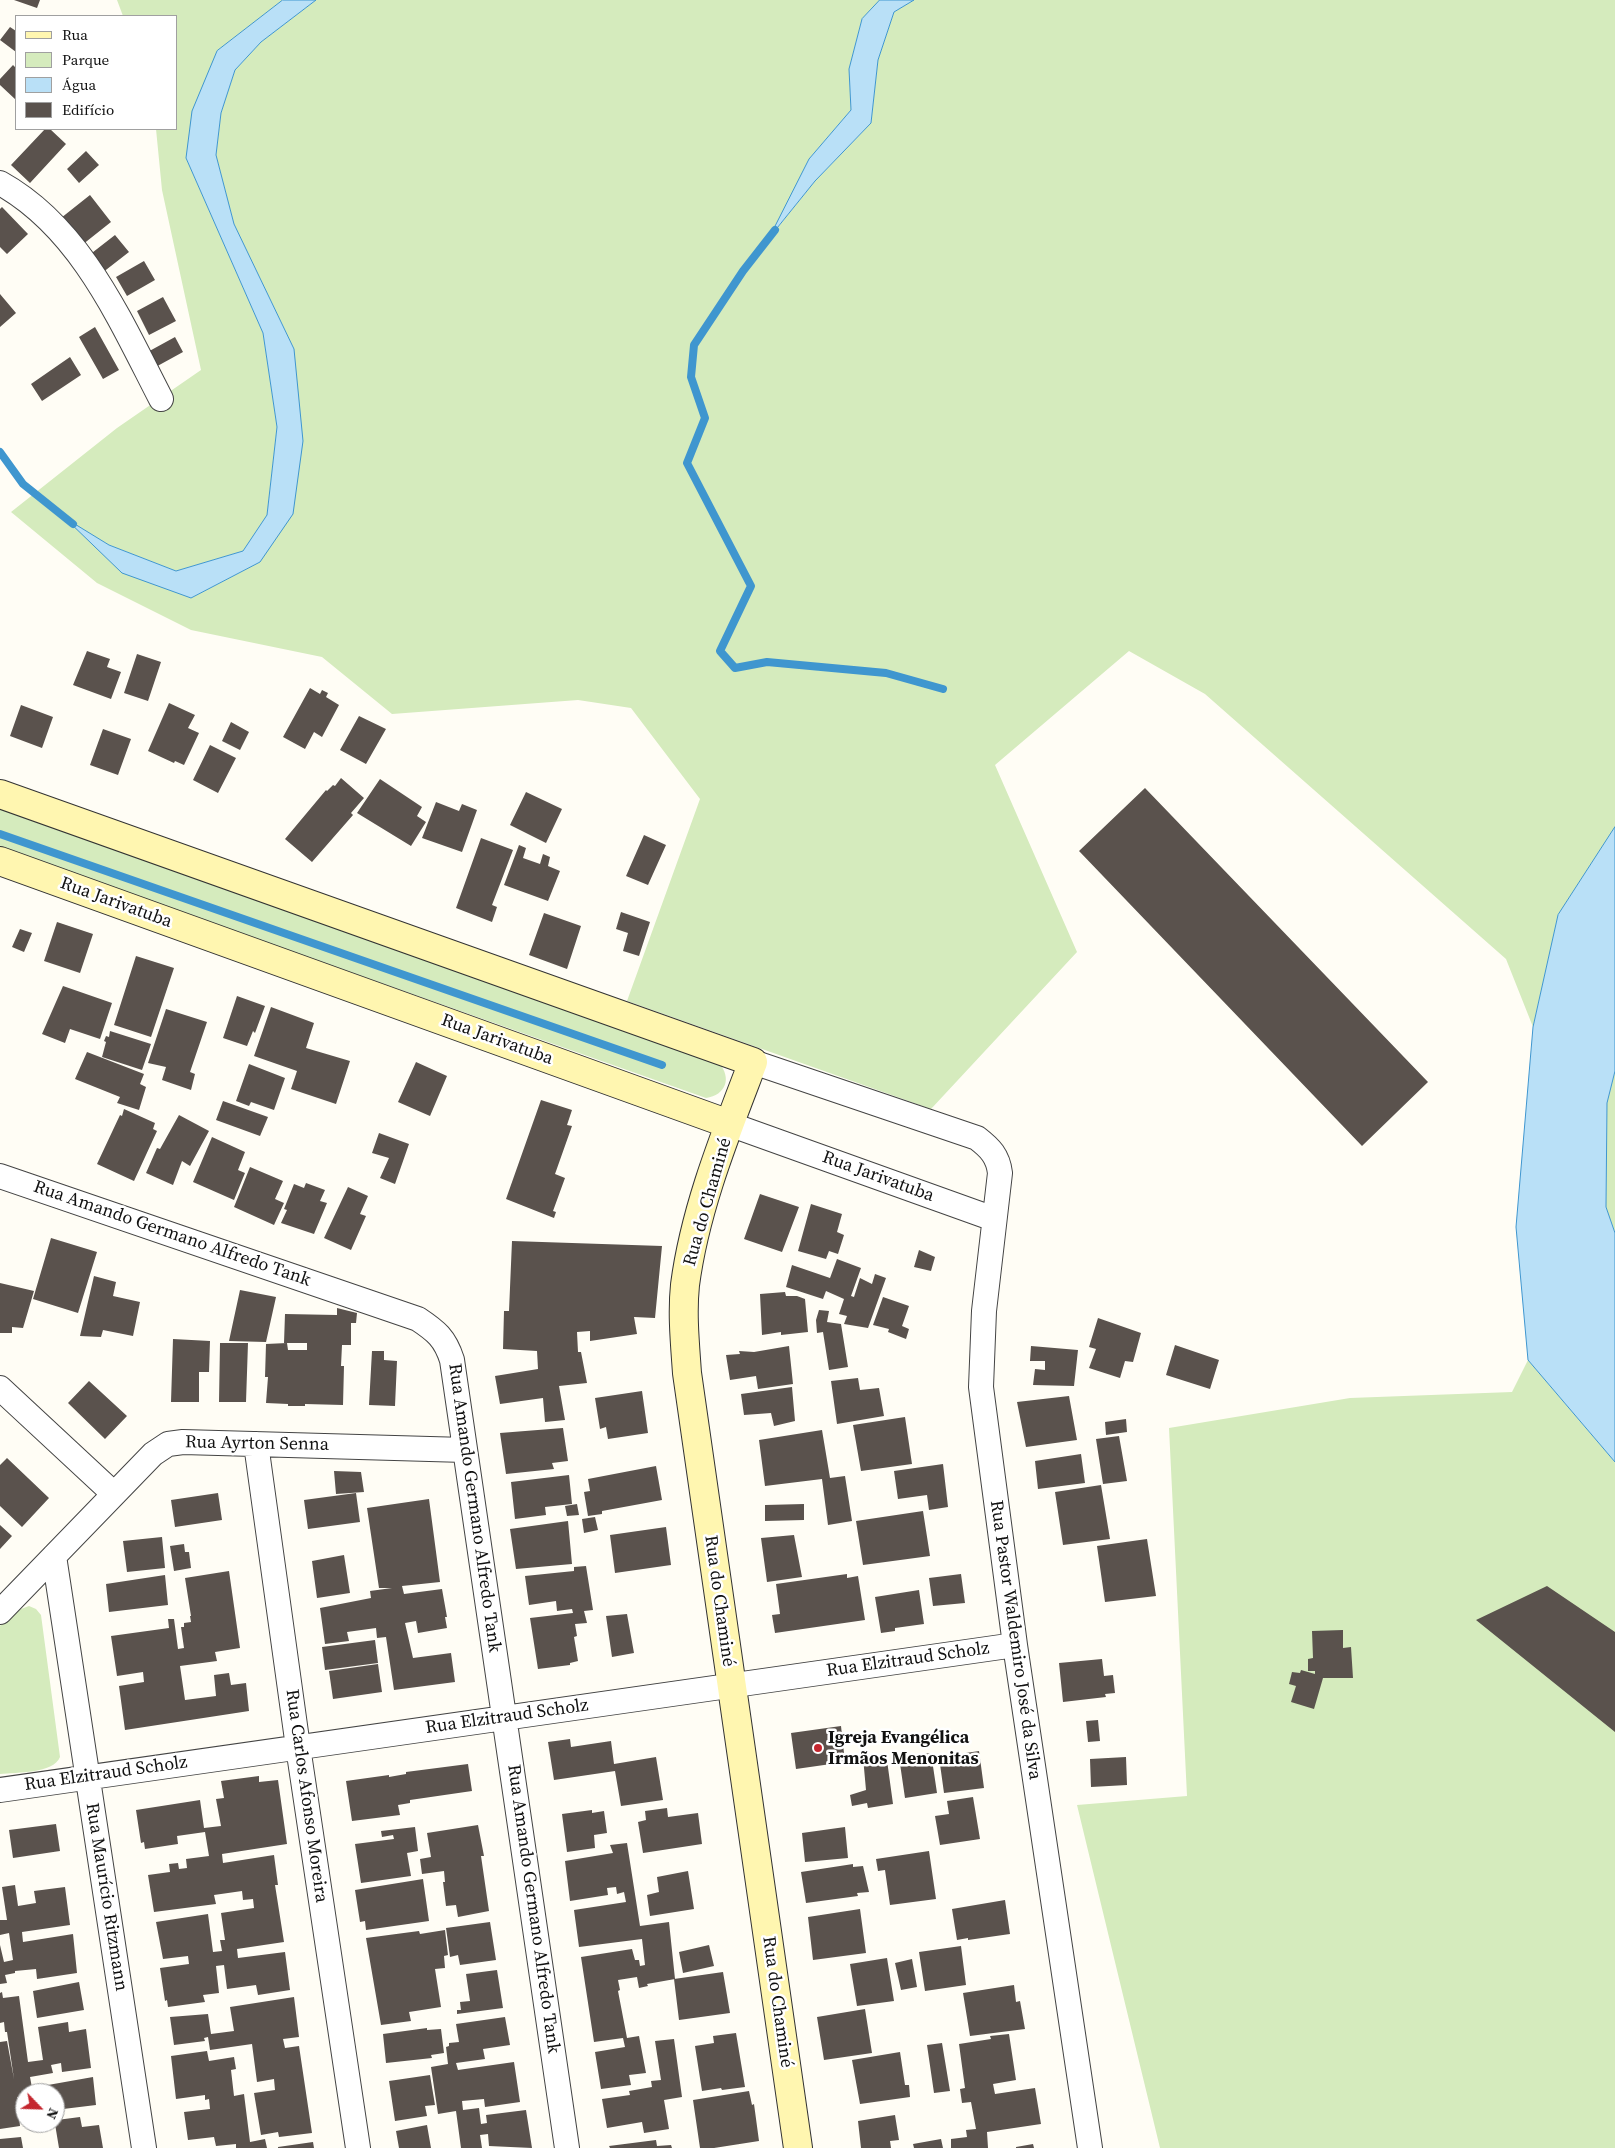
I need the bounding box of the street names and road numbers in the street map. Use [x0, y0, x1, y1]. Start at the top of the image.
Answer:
street label: Rua Jarivatuba [57, 873, 175, 933]
street label: Rua Jarivatuba [438, 1010, 556, 1070]
street label: Rua do Chaminé [679, 1135, 737, 1269]
street label: Rua Jarivatuba [819, 1147, 937, 1207]
street label: Rua Amando Germano Alfredo Tank [31, 1176, 313, 1292]
street label: Rua Amando Germano Alfredo Tank [443, 1362, 505, 1654]
street label: Rua Ayrton Senna [185, 1432, 329, 1456]
street label: Rua Pastor Waldemiro José da Silva [985, 1499, 1045, 1781]
street label: Rua do Chaminé [699, 1534, 739, 1668]
street label: Rua Elzitraud Scholz [825, 1638, 991, 1682]
street label: Rua Carlos Afonso Moreira [280, 1688, 332, 1904]
street label: Rua Elzitraud Scholz [424, 1695, 590, 1739]
street label: Rua Elzitraud Scholz [23, 1752, 189, 1796]
street label: Rua Amando Germano Alfredo Tank [502, 1763, 564, 2055]
street label: Rua Maurício Ritzmann [80, 1801, 132, 1993]
street label: Rua do Chaminé [757, 1935, 797, 2069]

